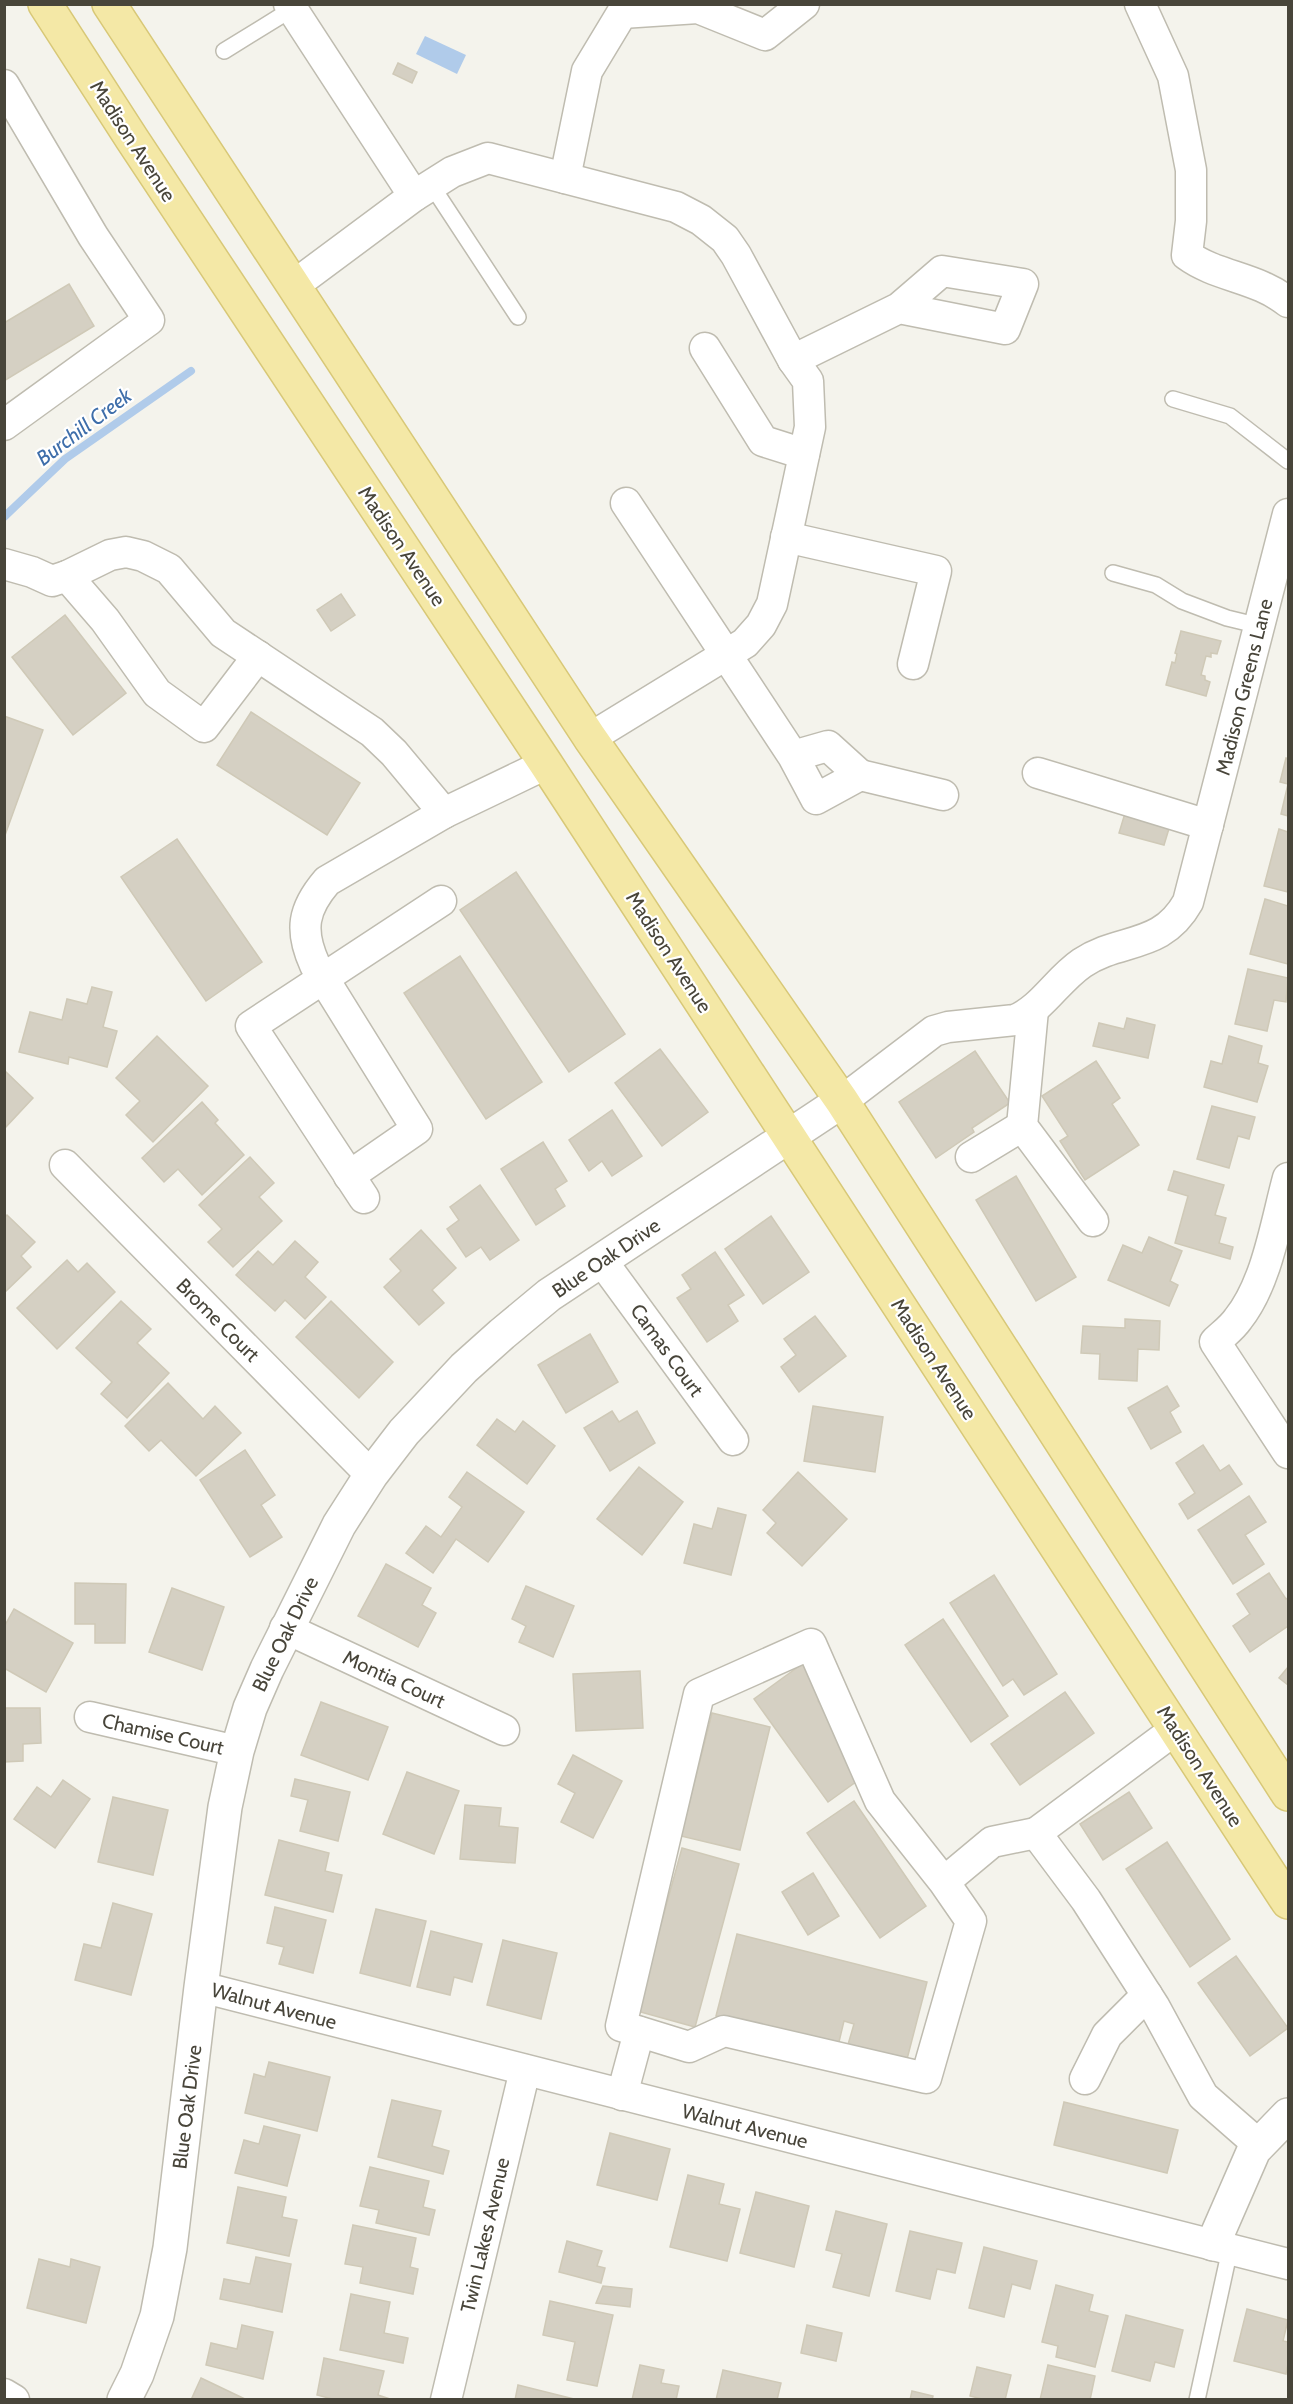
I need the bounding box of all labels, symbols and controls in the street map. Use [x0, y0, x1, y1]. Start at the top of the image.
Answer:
street label: Madison Avenue [85, 76, 181, 206]
water label: Burchill Creek [31, 382, 137, 471]
street label: Madison Avenue [353, 481, 451, 611]
street label: Madison Greens Lane [1210, 596, 1278, 778]
street label: Madison Avenue [621, 887, 717, 1017]
street label: Blue Oak Drive [548, 1213, 664, 1303]
street label: Brome Court [171, 1273, 265, 1367]
street label: Madison Avenue [886, 1294, 982, 1424]
street label: Camas Court [625, 1299, 709, 1401]
street label: Blue Oak Drive [247, 1573, 323, 1695]
street label: Montia Court [339, 1645, 449, 1713]
street label: Madison Avenue [1152, 1701, 1248, 1831]
street label: Chamise Court [100, 1708, 226, 1760]
street label: Walnut Avenue [209, 1978, 339, 2034]
street label: Blue Oak Drive [167, 2044, 207, 2170]
street label: Walnut Avenue [680, 2099, 810, 2153]
street label: Twin Lakes Avenue [456, 2155, 514, 2315]

